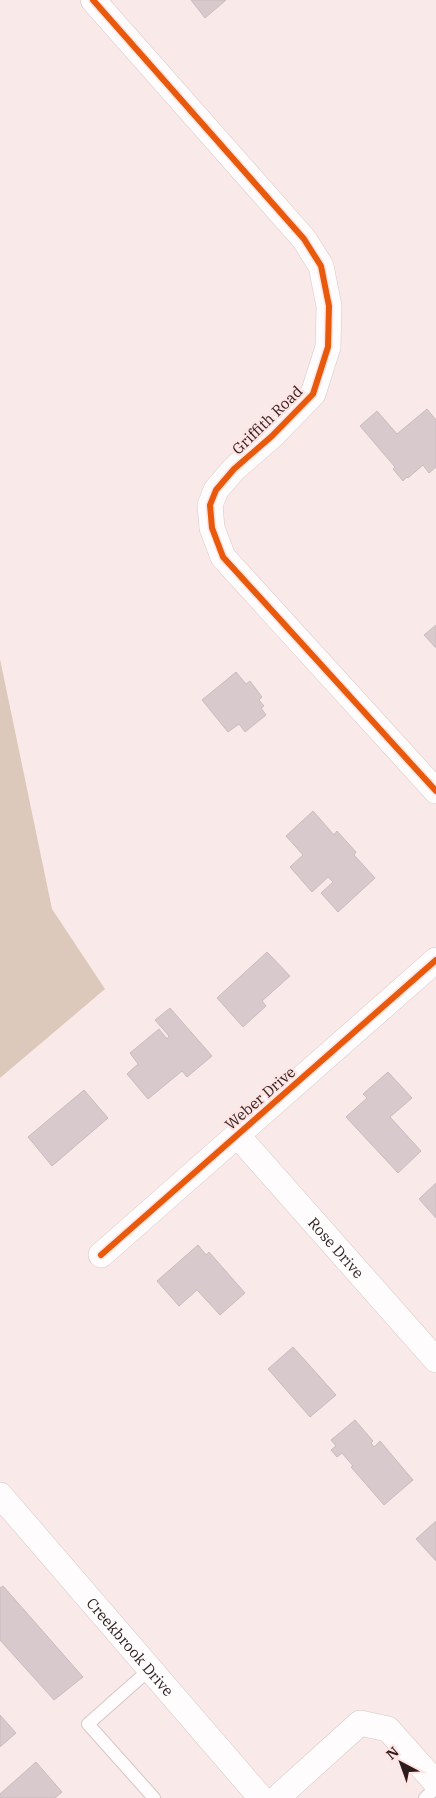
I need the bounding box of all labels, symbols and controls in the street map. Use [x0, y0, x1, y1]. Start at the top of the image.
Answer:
street label: Griffith Road [228, 382, 306, 458]
street label: Weber Drive [221, 1062, 299, 1134]
street label: Rose Drive [304, 1213, 368, 1282]
street label: Creekbrook Drive [83, 1593, 178, 1700]
north arrow [376, 1738, 426, 1788]
text: N [382, 1743, 403, 1764]

